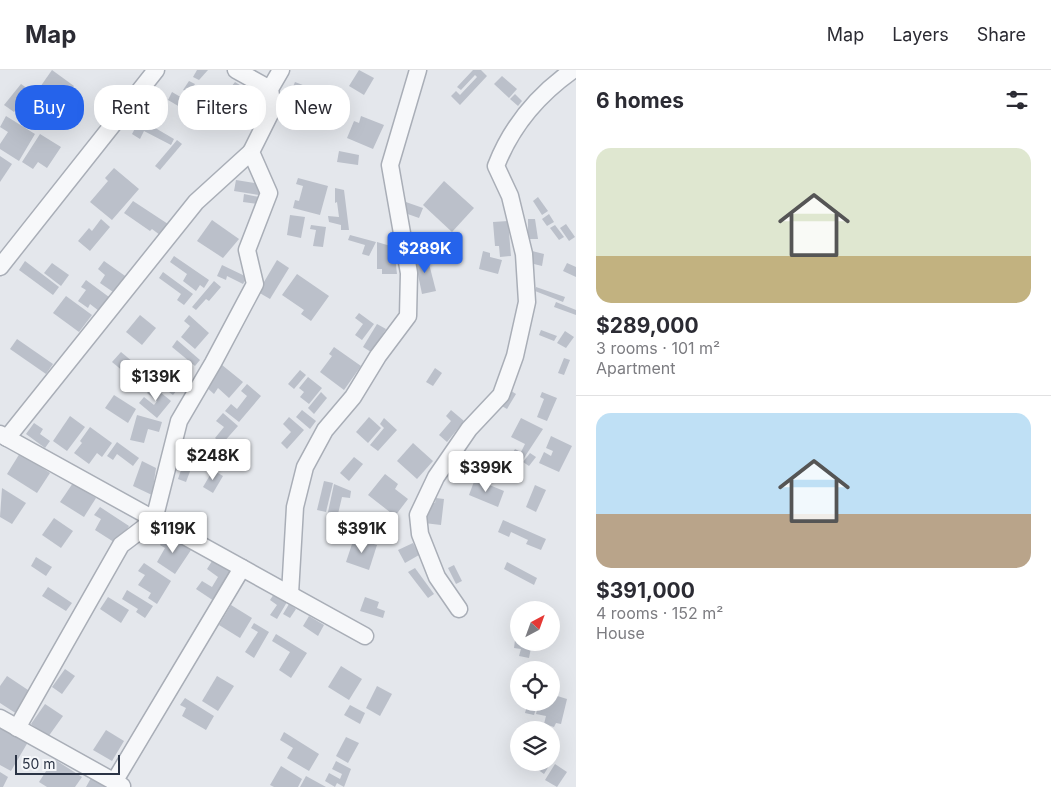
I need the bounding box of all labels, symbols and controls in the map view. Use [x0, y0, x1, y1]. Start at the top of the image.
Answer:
text: Map [25, 20, 76, 49]
text: Map [827, 24, 864, 45]
text: Layers [892, 24, 949, 45]
text: Share [977, 24, 1026, 45]
chip: Buy [15, 85, 84, 130]
chip: Rent [94, 85, 168, 130]
chip: Filters [178, 85, 266, 130]
chip: New [276, 85, 350, 130]
icon: filters [1003, 86, 1031, 114]
text: 6 homes [596, 88, 684, 113]
icon: home [769, 180, 859, 270]
pin: $289K [390, 232, 460, 274]
text: $289K [399, 238, 451, 258]
text: $289,000 [596, 313, 699, 338]
text: 3 rooms · 101 m² [596, 338, 720, 358]
text: Apartment [596, 358, 676, 378]
pin: $139K [121, 360, 191, 402]
text: $139K [131, 366, 181, 386]
pin: $248K [178, 438, 248, 481]
text: $248K [186, 445, 240, 465]
icon: home [769, 446, 859, 536]
pin: $399K [451, 450, 521, 493]
text: $399K [459, 457, 513, 477]
pin: $119K [138, 512, 208, 554]
pin: $391K [327, 512, 397, 554]
text: $119K [150, 518, 196, 538]
text: $391K [337, 518, 387, 538]
text: $391,000 [596, 578, 695, 603]
north arrow [510, 601, 560, 651]
map controls [510, 601, 560, 771]
text: 4 rooms · 152 m² [596, 603, 723, 623]
text: House [596, 623, 645, 643]
button: locate [510, 661, 560, 711]
button: layers [510, 721, 560, 771]
scale bar [15, 752, 120, 775]
text: 50 m [22, 755, 56, 772]

